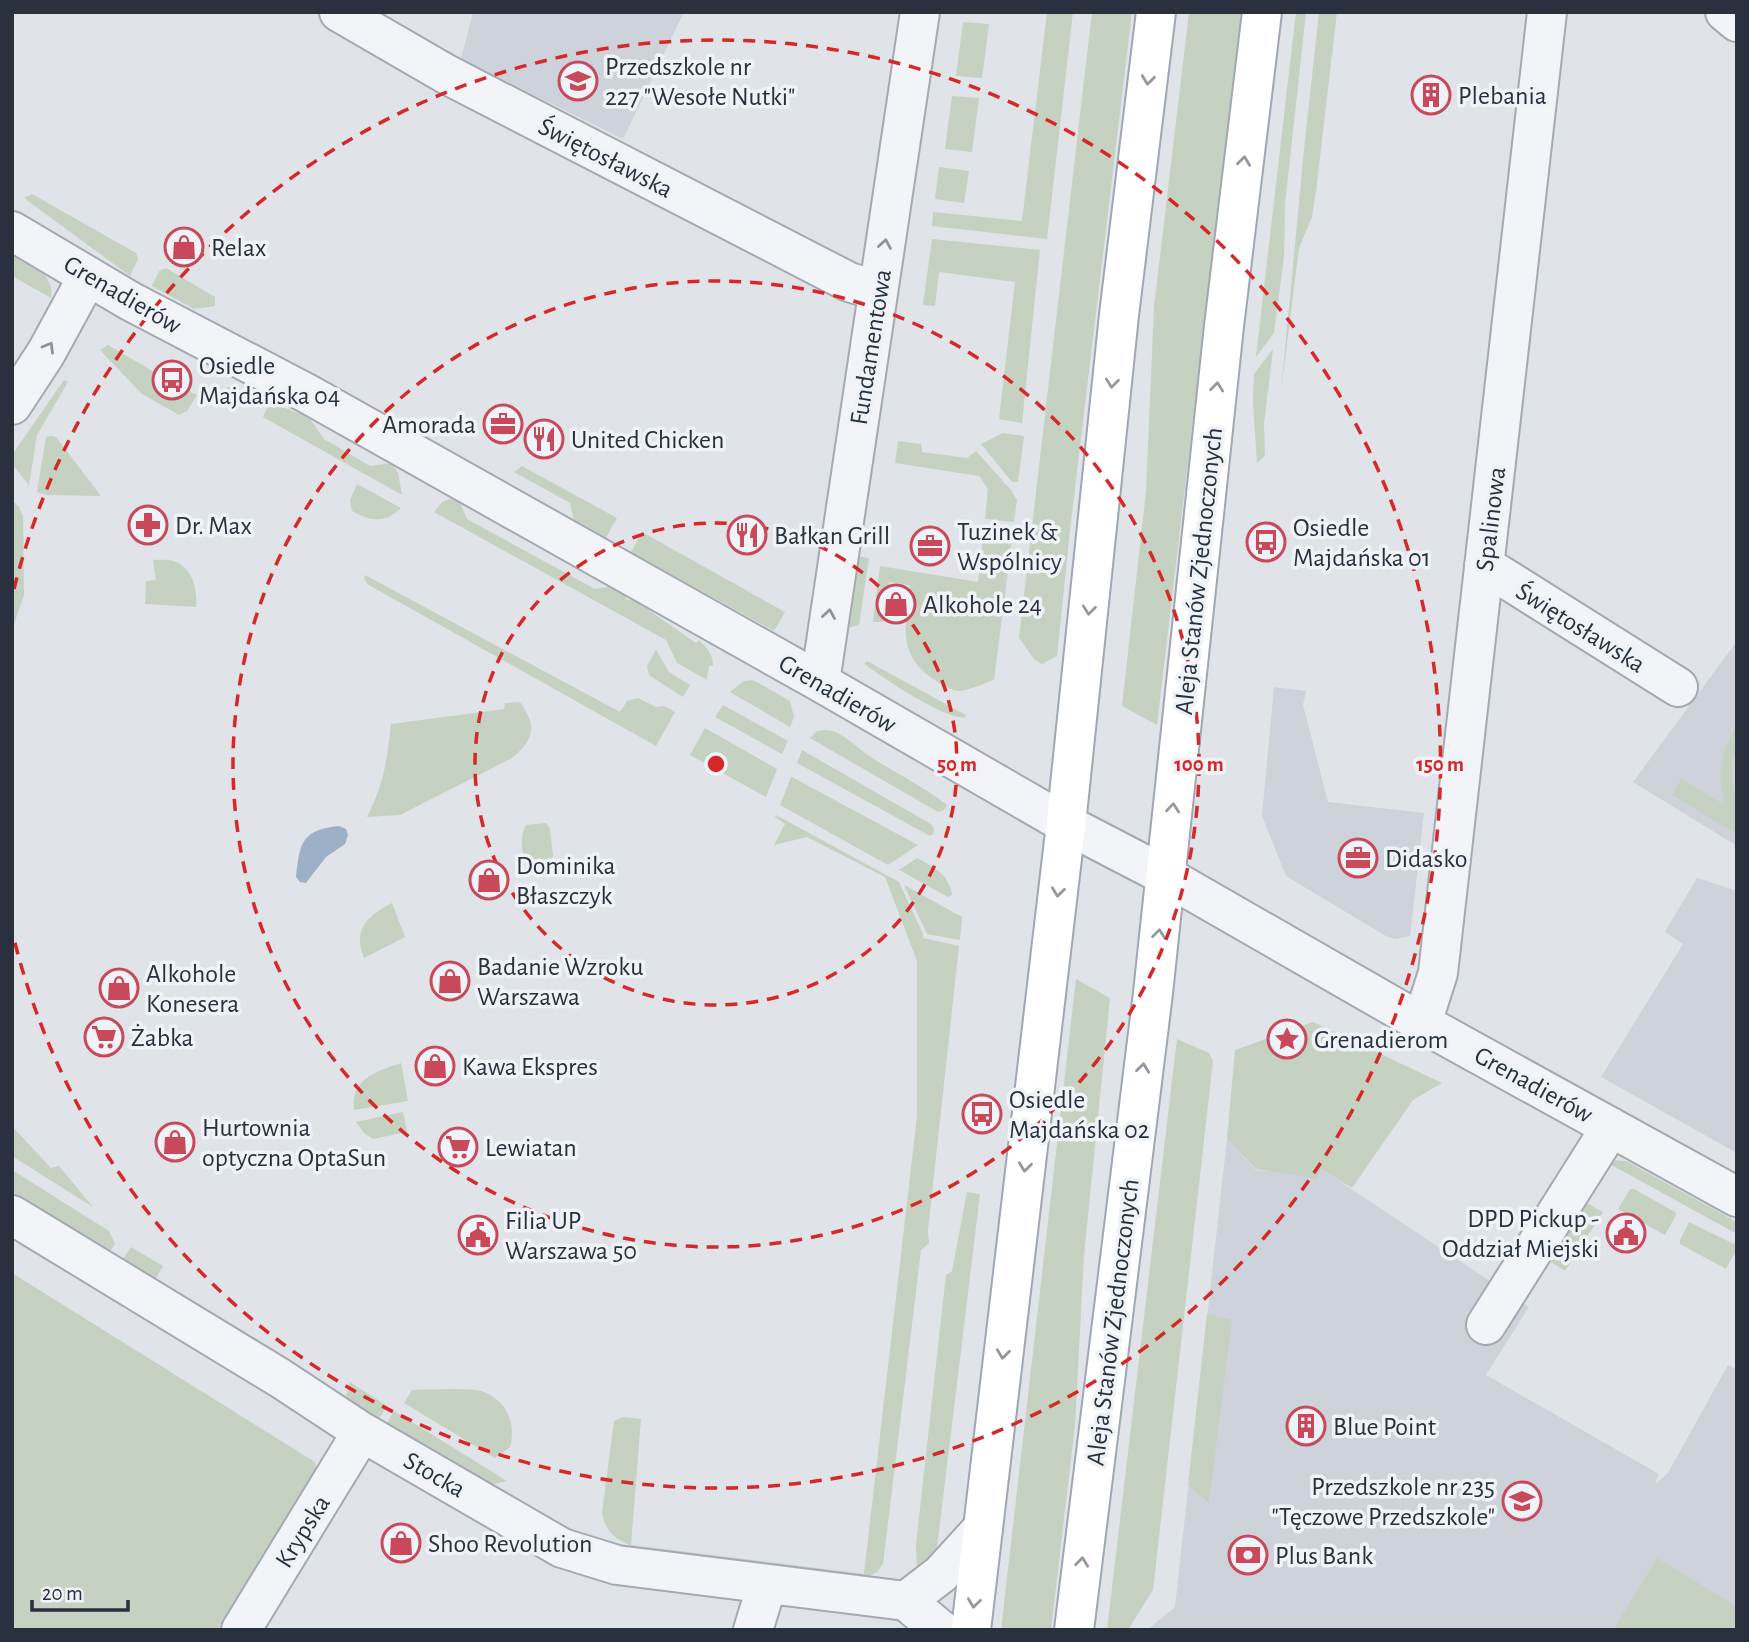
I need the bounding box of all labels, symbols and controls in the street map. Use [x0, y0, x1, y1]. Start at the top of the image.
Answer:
place label: Przedszkole nr 227 "Wesołe Nutki" [605, 54, 795, 110]
school or university icon: Przedszkole nr 227 "Wesołe Nutki" [557, 60, 599, 102]
one-way arrow [1140, 74, 1155, 86]
building icon: Plebania [1410, 74, 1452, 116]
place label: Plebania [1458, 83, 1547, 109]
street label: Świętosławska [534, 110, 678, 203]
one-way arrow [1236, 155, 1251, 166]
shop icon: Relax [163, 226, 205, 268]
place label: Relax [211, 235, 266, 261]
one-way arrow [878, 238, 893, 250]
street label: Grenadierów [59, 251, 186, 339]
street label: Fundamentowa [846, 267, 896, 427]
one-way arrow [40, 342, 53, 355]
place label: Osiedle Majdańska 04 [199, 353, 340, 409]
bus stop icon: Osiedle Majdańska 04 [151, 359, 193, 401]
one-way arrow [1105, 378, 1120, 389]
one-way arrow [1210, 381, 1225, 392]
office icon: Amorada [482, 403, 524, 445]
place label: Amorada [382, 412, 476, 438]
restaurant icon: United Chicken [523, 418, 565, 460]
street label: Aleja Stanów Zjednoczonych [1171, 426, 1227, 716]
place label: United Chicken [571, 427, 724, 453]
street label: Spalinowa [1472, 465, 1510, 573]
pharmacy icon: Dr. Max [127, 504, 169, 546]
place label: Dr. Max [175, 513, 252, 539]
restaurant icon: Bałkan Grill [726, 514, 768, 556]
place label: Osiedle Majdańska 01 [1293, 515, 1431, 571]
place label: Tuzinek & Wspólnicy [957, 519, 1062, 575]
bus stop icon: Osiedle Majdańska 01 [1245, 521, 1287, 563]
place label: Bałkan Grill [774, 523, 890, 549]
office icon: Tuzinek & Wspólnicy [909, 525, 951, 567]
street label: Świętosławska [1511, 575, 1651, 678]
shop icon: Alkohole 24 [875, 583, 917, 625]
place label: Alkohole 24 [923, 592, 1042, 618]
one-way arrow [1081, 604, 1096, 615]
one-way arrow [821, 608, 836, 620]
street label: Grenadierów [774, 650, 901, 738]
centre of rings [704, 752, 728, 776]
text: 50 m [937, 754, 977, 775]
text: 100 m [1174, 754, 1224, 775]
text: 150 m [1416, 754, 1464, 775]
one-way arrow [1166, 802, 1181, 814]
office icon: Didasko [1337, 837, 1379, 879]
place label: Didasko [1385, 846, 1467, 872]
place label: Dominika Błaszczyk [516, 853, 615, 909]
shop icon: Dominika Błaszczyk [468, 859, 510, 901]
one-way arrow [1050, 886, 1065, 898]
one-way arrow [1152, 928, 1167, 940]
place label: Badanie Wzroku Warszawa [477, 954, 643, 1010]
shop icon: Badanie Wzroku Warszawa [429, 960, 471, 1002]
place label: Alkohole Konesera [146, 961, 239, 1017]
shop icon: Alkohole Konesera [98, 967, 140, 1009]
supermarket icon: Żabka [83, 1016, 125, 1058]
place icon: Grenadierom [1266, 1018, 1308, 1060]
place label: Żabka [131, 1024, 193, 1051]
place label: Grenadierom [1314, 1027, 1448, 1053]
street label: Grenadierów [1470, 1042, 1597, 1128]
shop icon: Kawa Ekspres [414, 1045, 456, 1087]
place label: Kawa Ekspres [462, 1054, 598, 1080]
one-way arrow [1135, 1062, 1150, 1074]
place label: Osiedle Majdańska 02 [1009, 1087, 1150, 1143]
bus stop icon: Osiedle Majdańska 02 [961, 1093, 1003, 1135]
place label: Hurtownia optyczna OptaSun [202, 1115, 386, 1171]
shop icon: Hurtownia optyczna OptaSun [154, 1121, 196, 1163]
supermarket icon: Lewiatan [437, 1126, 479, 1168]
place label: Lewiatan [485, 1135, 577, 1161]
one-way arrow [1018, 1161, 1033, 1173]
street label: Aleja Stanów Zjednoczonych [1082, 1177, 1143, 1467]
place label: DPD Pickup - Oddział Miejski [1442, 1206, 1599, 1262]
place label: Filia UP Warszawa 50 [505, 1208, 637, 1264]
public building icon: DPD Pickup - Oddział Miejski [1605, 1212, 1647, 1254]
public building icon: Filia UP Warszawa 50 [457, 1214, 499, 1256]
one-way arrow [996, 1348, 1011, 1359]
building icon: Blue Point [1285, 1405, 1327, 1447]
place label: Blue Point [1333, 1414, 1436, 1440]
street label: Stocka [399, 1447, 470, 1503]
place label: Przedszkole nr 235 "Tęczowe Przedszkole" [1272, 1474, 1495, 1530]
school or university icon: Przedszkole nr 235 "Tęczowe Przedszkole" [1501, 1480, 1543, 1522]
street label: Krypska [271, 1491, 335, 1572]
shop icon: Shoo Revolution [380, 1522, 422, 1564]
place label: Shoo Revolution [428, 1531, 592, 1557]
bank icon: Plus Bank [1227, 1534, 1269, 1576]
place label: Plus Bank [1275, 1543, 1373, 1569]
one-way arrow [1075, 1556, 1090, 1568]
scale bar [32, 1568, 128, 1612]
text: 20 m [42, 1583, 83, 1604]
one-way arrow [967, 1597, 982, 1609]

